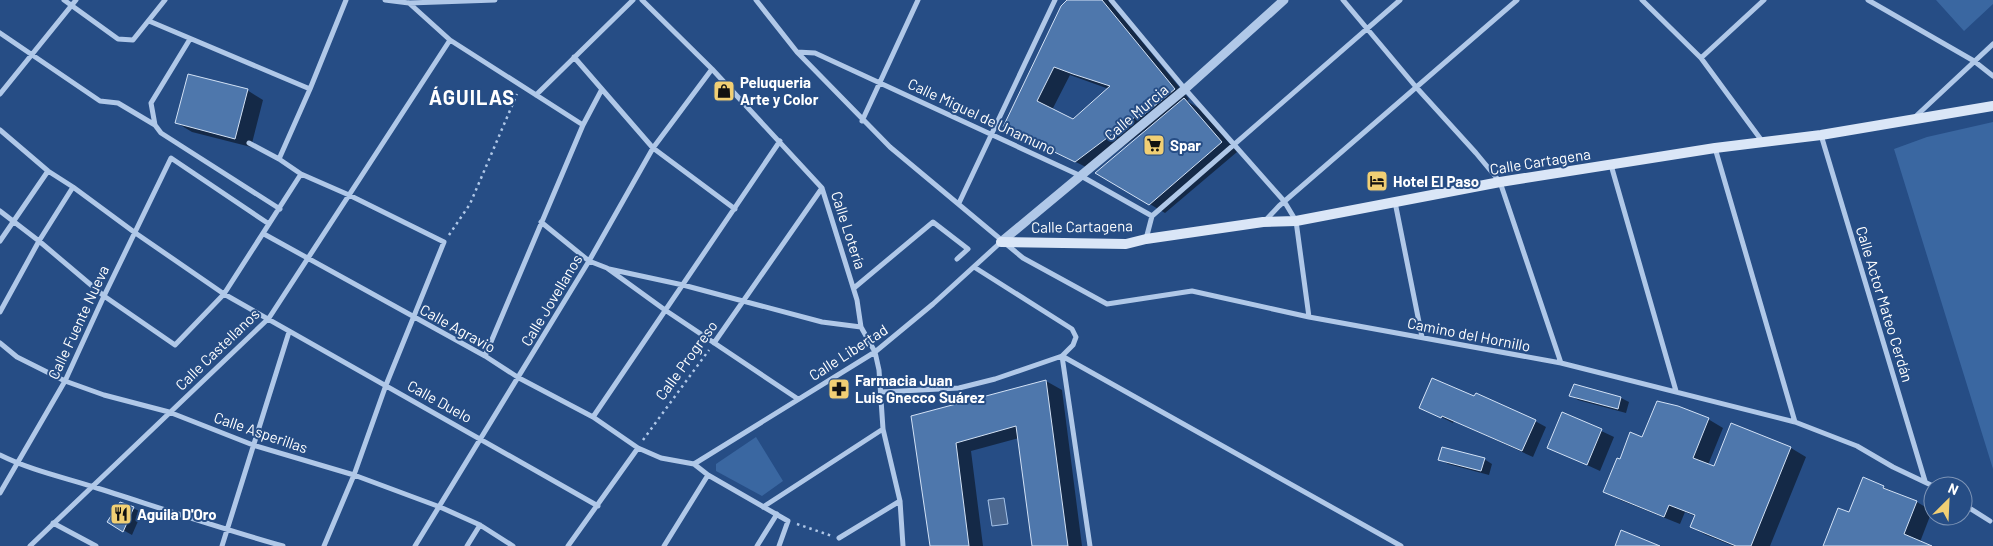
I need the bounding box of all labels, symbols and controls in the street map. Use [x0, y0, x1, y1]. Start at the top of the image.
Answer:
place label: Peluqueria Arte y Color [740, 73, 819, 108]
street label: Calle Miguel de Unamuno [905, 74, 1059, 158]
shop icon: Peluqueria Arte y Color [712, 79, 736, 103]
street label: Calle Murcia [1100, 80, 1172, 144]
district label: ÁGUILAS [429, 85, 515, 109]
supermarket icon: Spar [1142, 133, 1166, 157]
place label: Spar [1170, 136, 1201, 154]
street label: Calle Cartagena [1488, 144, 1592, 178]
hotel icon: Hotel El Paso [1365, 169, 1389, 193]
place label: Hotel El Paso [1393, 172, 1479, 190]
street label: Calle Lotería [828, 189, 870, 271]
street label: Calle Cartagena [1031, 216, 1133, 236]
street label: Calle Actor Mateo Cerdán [1853, 224, 1917, 384]
street label: Calle Jovellanos [517, 251, 585, 349]
street label: Calle Fuente Nueva [44, 262, 112, 382]
street label: Calle Agravio [417, 300, 499, 356]
street label: Calle Castellanos [171, 304, 263, 394]
street label: Camino del Hornillo [1406, 313, 1532, 355]
street label: Calle Progreso [651, 317, 721, 403]
street label: Calle Libertad [805, 320, 891, 384]
place label: Farmacia Juan Luis Gnecco Suárez [855, 371, 985, 406]
street label: Calle Duelo [404, 376, 476, 426]
pharmacy icon: Farmacia Juan Luis Gnecco Suárez [827, 377, 851, 401]
street label: Calle Asperillas [212, 408, 310, 456]
north arrow [1923, 476, 1973, 526]
text: N [1946, 479, 1961, 498]
restaurant icon: Aguila D'Oro [109, 502, 133, 526]
place label: Aguila D'Oro [137, 505, 217, 523]

